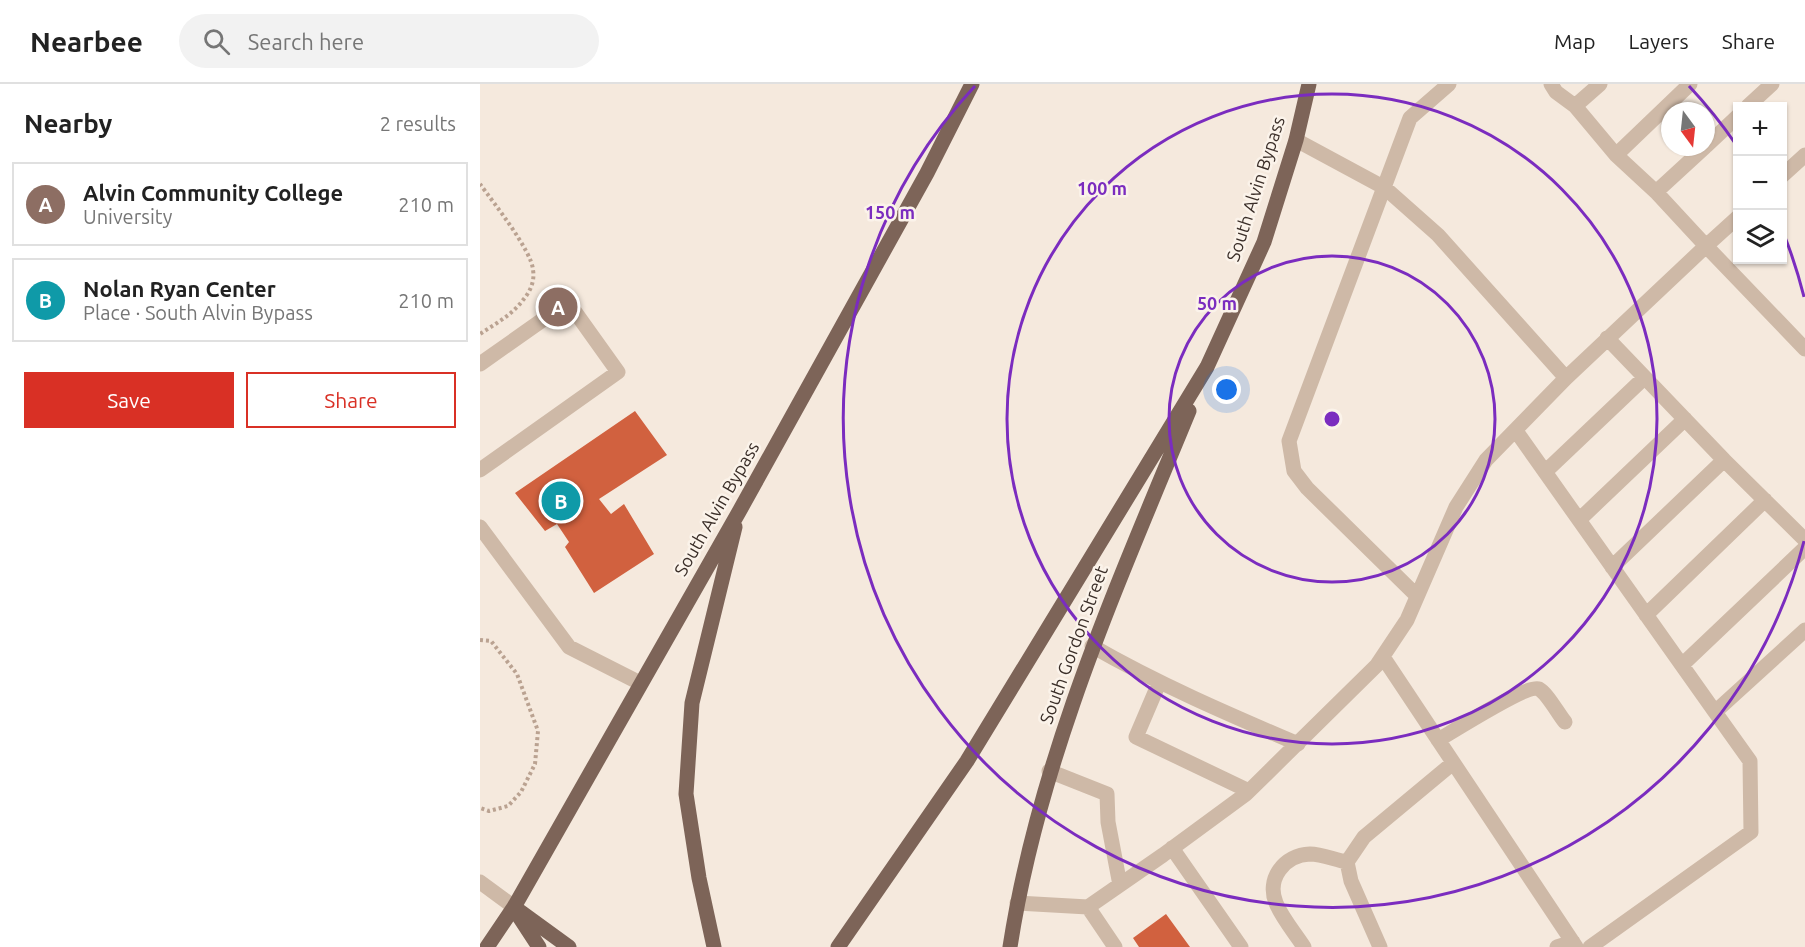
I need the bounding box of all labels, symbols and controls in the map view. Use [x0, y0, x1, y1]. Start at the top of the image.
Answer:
search box [179, 14, 599, 68]
icon: search [200, 25, 233, 58]
text: Nearbee [30, 26, 143, 57]
text: Search here [248, 29, 364, 54]
text: Map [1554, 29, 1595, 53]
text: Layers [1628, 29, 1689, 53]
text: Share [1722, 29, 1775, 53]
north arrow [1661, 102, 1715, 156]
map controls [1733, 102, 1787, 264]
button: + [1733, 102, 1787, 156]
text: Nearby [24, 109, 112, 138]
text: 2 results [380, 112, 456, 135]
street label: South Alvin Bypass [1222, 114, 1288, 264]
button: − [1733, 156, 1787, 210]
text: 100 m [1077, 178, 1127, 198]
text: Alvin Community College [83, 180, 343, 205]
text: A [38, 193, 53, 216]
text: 210 m [398, 193, 454, 216]
text: 150 m [865, 202, 915, 222]
text: University [83, 205, 172, 228]
button: layers [1733, 210, 1787, 264]
text: Nolan Ryan Center [83, 276, 276, 301]
pin: A [538, 284, 578, 330]
text: B [39, 289, 52, 312]
text: 210 m [398, 289, 454, 312]
text: 50 m [1197, 293, 1237, 313]
text: Place · South Alvin Bypass [83, 301, 313, 324]
button: Save [24, 372, 234, 428]
button: Share [246, 372, 456, 428]
your location [1212, 375, 1241, 404]
centre of rings [1322, 409, 1342, 429]
street label: South Alvin Bypass [670, 438, 763, 579]
pin: B [542, 478, 580, 524]
street label: South Gordon Street [1035, 563, 1111, 726]

